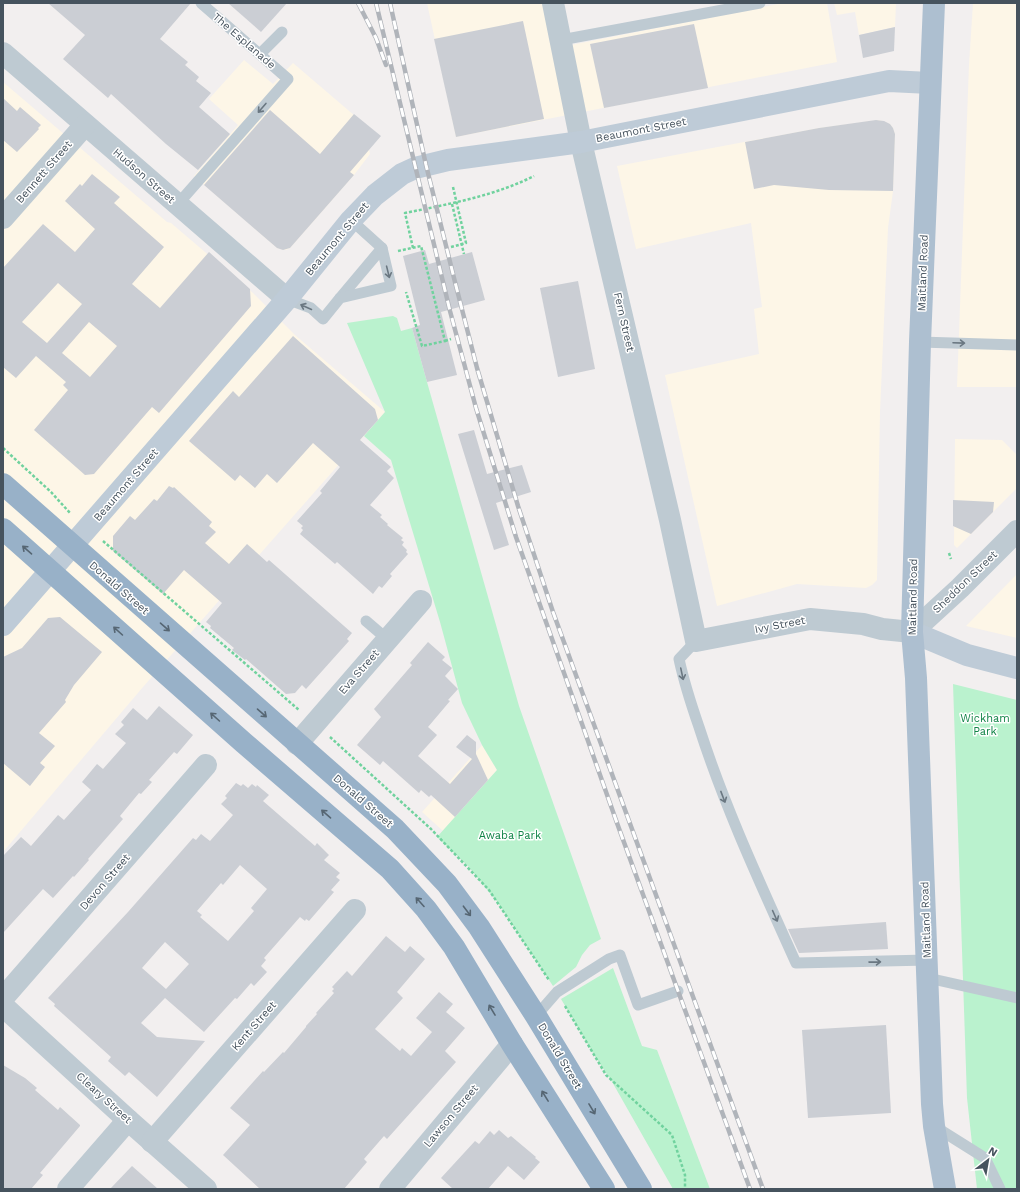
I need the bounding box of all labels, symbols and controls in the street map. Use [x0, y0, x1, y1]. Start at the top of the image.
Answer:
street label: The Esplanade [210, 10, 278, 72]
one-way arrow [258, 102, 267, 112]
street label: Beaumont Street [595, 115, 688, 145]
street label: Bennett Street [13, 138, 75, 206]
street label: Hudson Street [110, 146, 178, 207]
street label: Beaumont Street [303, 199, 372, 278]
street label: Maitland Road [915, 234, 931, 312]
one-way arrow [385, 266, 392, 279]
street label: Fern Street [611, 291, 637, 353]
one-way arrow [301, 303, 313, 310]
one-way arrow [952, 339, 965, 347]
street label: Beaumont Street [91, 446, 161, 524]
one-way arrow [21, 545, 32, 554]
street label: Sheddon Street [930, 548, 1000, 616]
street label: Maitland Road [906, 558, 920, 636]
street label: Donald Street [87, 559, 152, 618]
street label: Ivy Street [754, 614, 807, 636]
one-way arrow [159, 623, 170, 632]
one-way arrow [113, 626, 123, 635]
street label: Eva Street [336, 647, 382, 697]
one-way arrow [679, 667, 687, 680]
one-way arrow [257, 708, 267, 717]
park label: Wickham Park [960, 712, 1010, 738]
one-way arrow [210, 713, 220, 722]
street label: Donald Street [331, 772, 396, 831]
one-way arrow [720, 791, 728, 803]
one-way arrow [320, 809, 331, 818]
park label: Awaba Park [479, 829, 541, 842]
street label: Devon Street [77, 851, 133, 913]
street label: Maitland Road [918, 881, 934, 959]
one-way arrow [416, 897, 425, 908]
one-way arrow [463, 905, 471, 916]
one-way arrow [772, 910, 779, 922]
one-way arrow [868, 958, 881, 965]
street label: Kent Street [229, 998, 279, 1053]
one-way arrow [488, 1004, 496, 1016]
street label: Donald Street [535, 1021, 585, 1092]
street label: Cleary Street [74, 1070, 135, 1127]
street label: Lawson Street [421, 1082, 481, 1150]
one-way arrow [541, 1091, 549, 1102]
one-way arrow [588, 1103, 596, 1114]
north arrow [968, 1140, 1008, 1180]
text: N [986, 1144, 1000, 1160]

